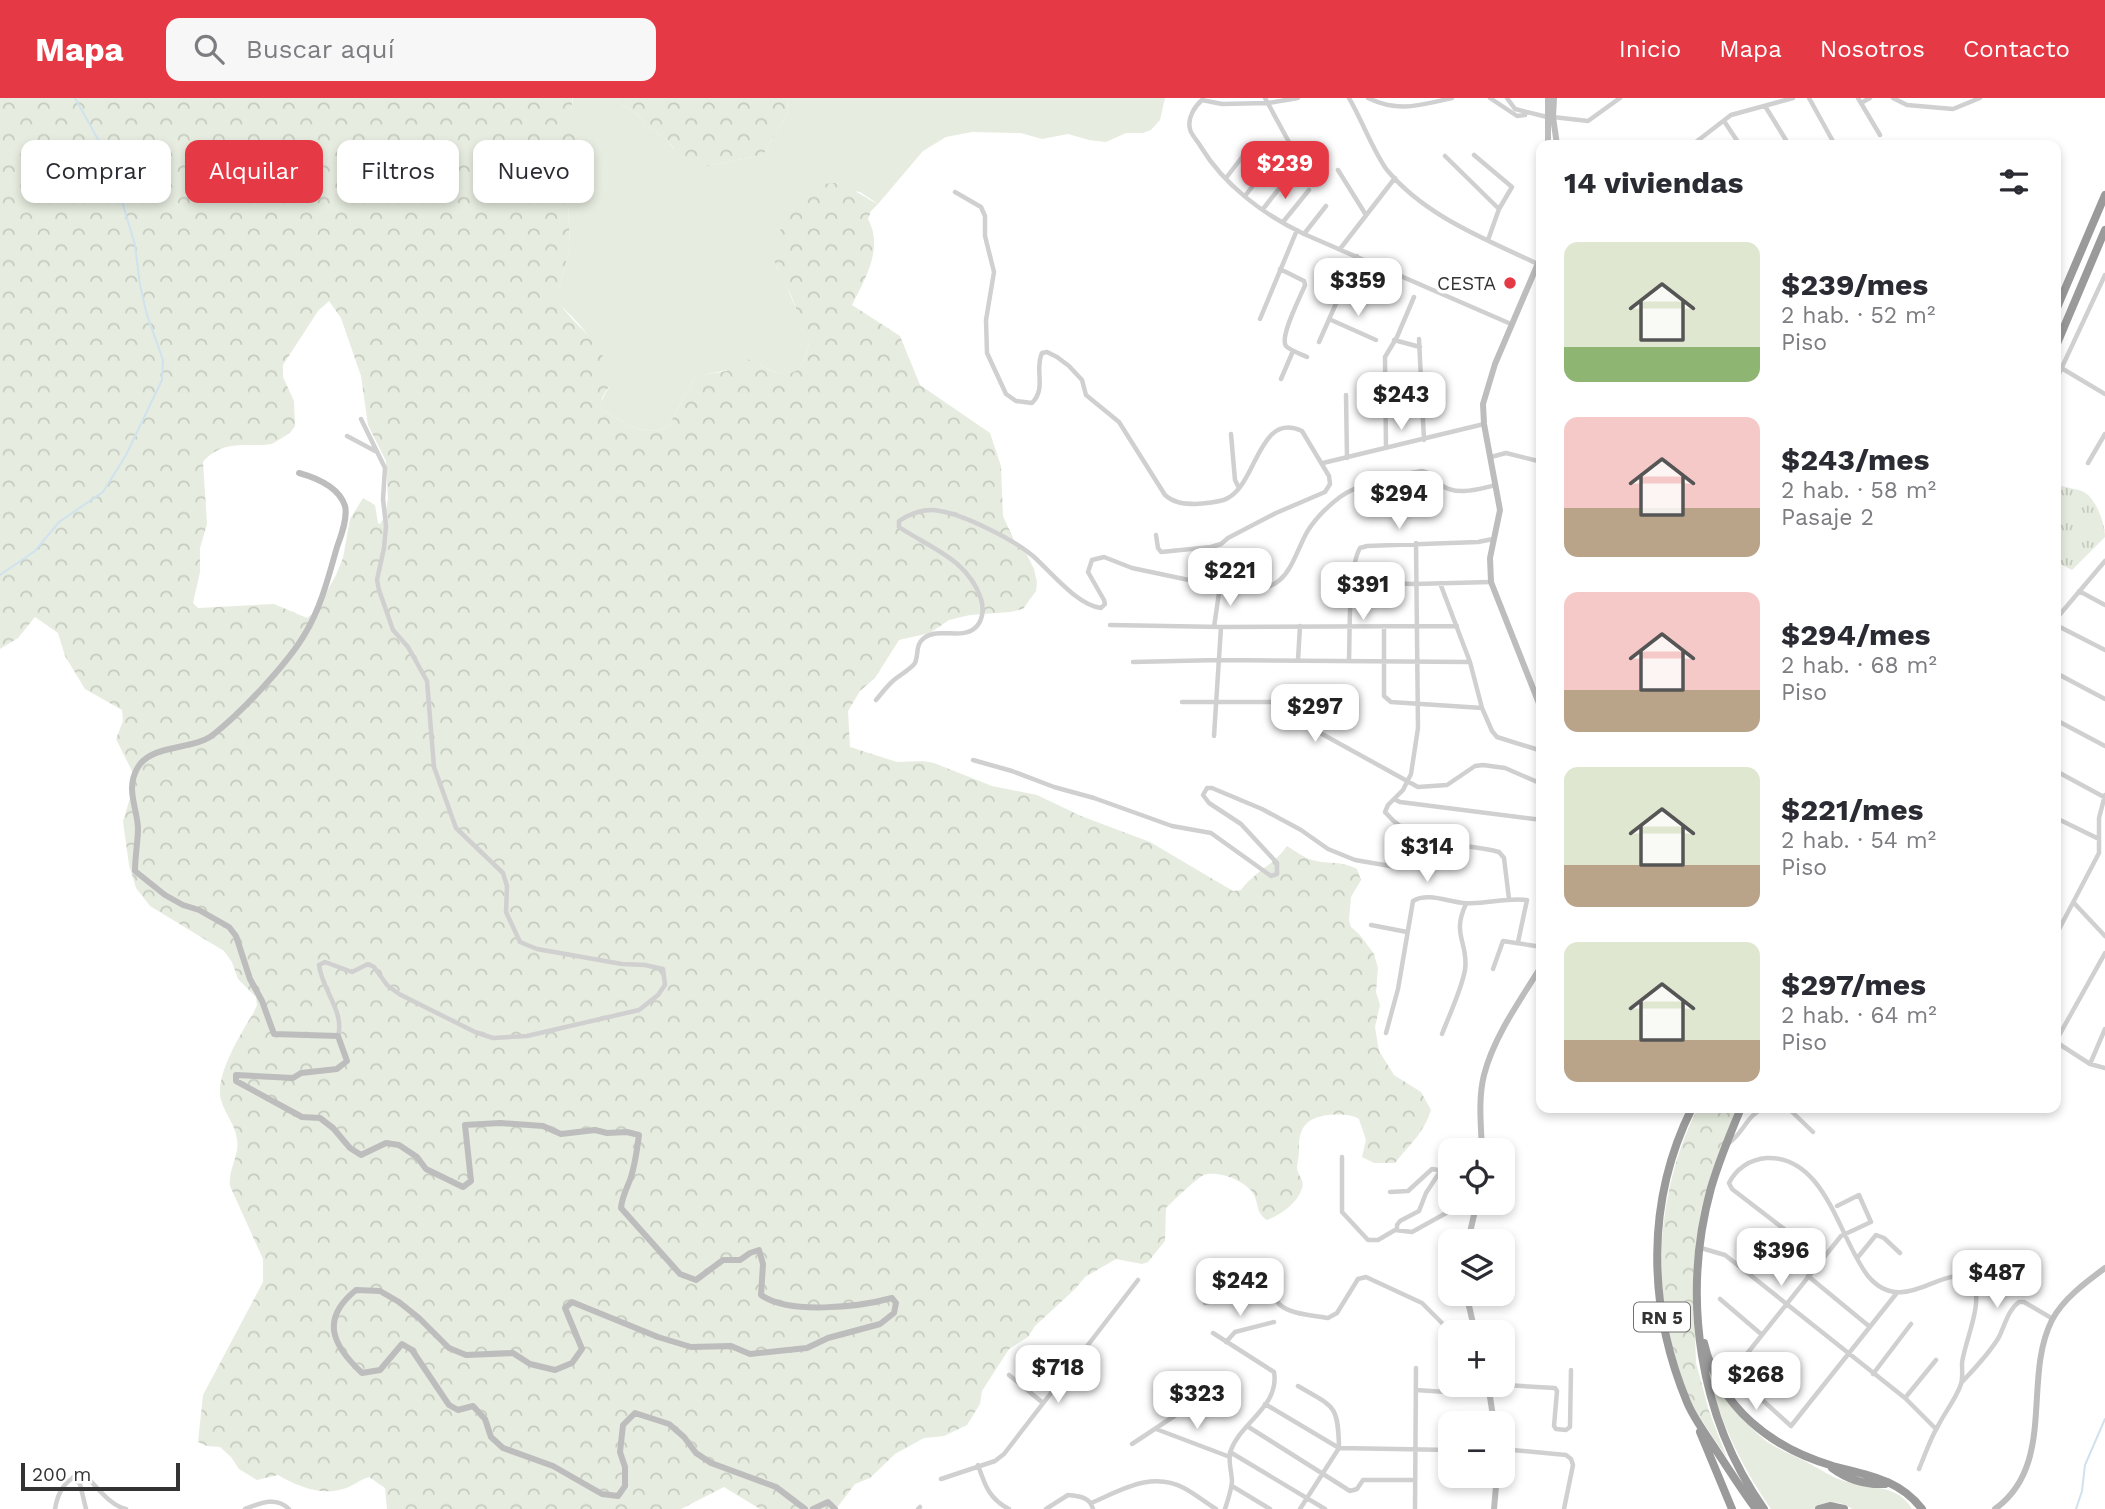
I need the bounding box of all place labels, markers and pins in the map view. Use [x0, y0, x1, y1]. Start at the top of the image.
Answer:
pin: $239 [1244, 141, 1326, 201]
pin: $359 [1317, 258, 1399, 318]
place label: CESTA [1437, 272, 1496, 295]
marker: CESTA [1502, 275, 1518, 291]
pin: $243 [1360, 372, 1442, 432]
pin: $294 [1358, 472, 1440, 531]
pin: $221 [1189, 548, 1271, 608]
pin: $391 [1322, 562, 1404, 622]
pin: $297 [1274, 684, 1356, 744]
pin: $314 [1386, 824, 1468, 884]
pin: $396 [1740, 1228, 1822, 1288]
pin: $487 [1956, 1250, 2038, 1310]
pin: $242 [1199, 1258, 1281, 1318]
pin: $718 [1017, 1346, 1099, 1405]
pin: $268 [1715, 1352, 1797, 1412]
pin: $323 [1156, 1372, 1238, 1431]

